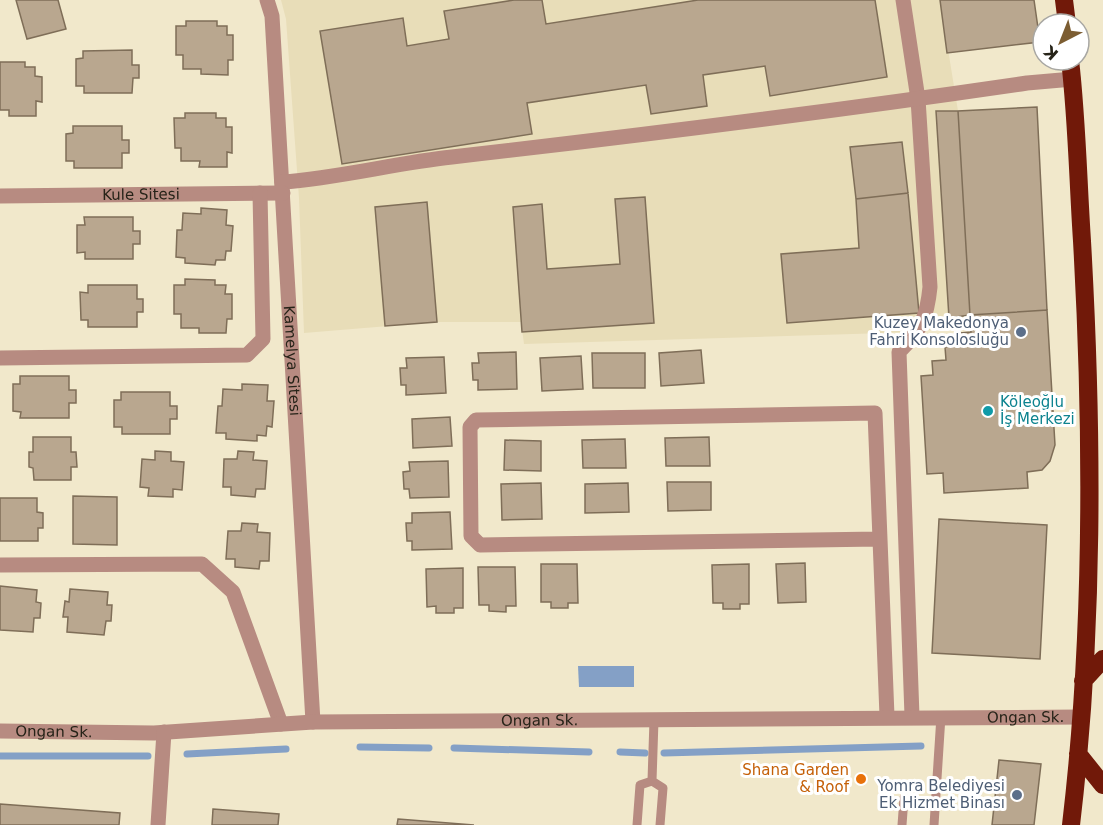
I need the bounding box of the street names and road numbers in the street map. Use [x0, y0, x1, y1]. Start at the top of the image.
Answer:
street label: Kule Sitesi [102, 185, 180, 204]
street label: Kamelya Sitesi [280, 305, 304, 416]
street label: Ongan Sk. [987, 708, 1064, 727]
street label: Ongan Sk. [501, 711, 578, 730]
street label: Ongan Sk. [15, 722, 93, 741]

